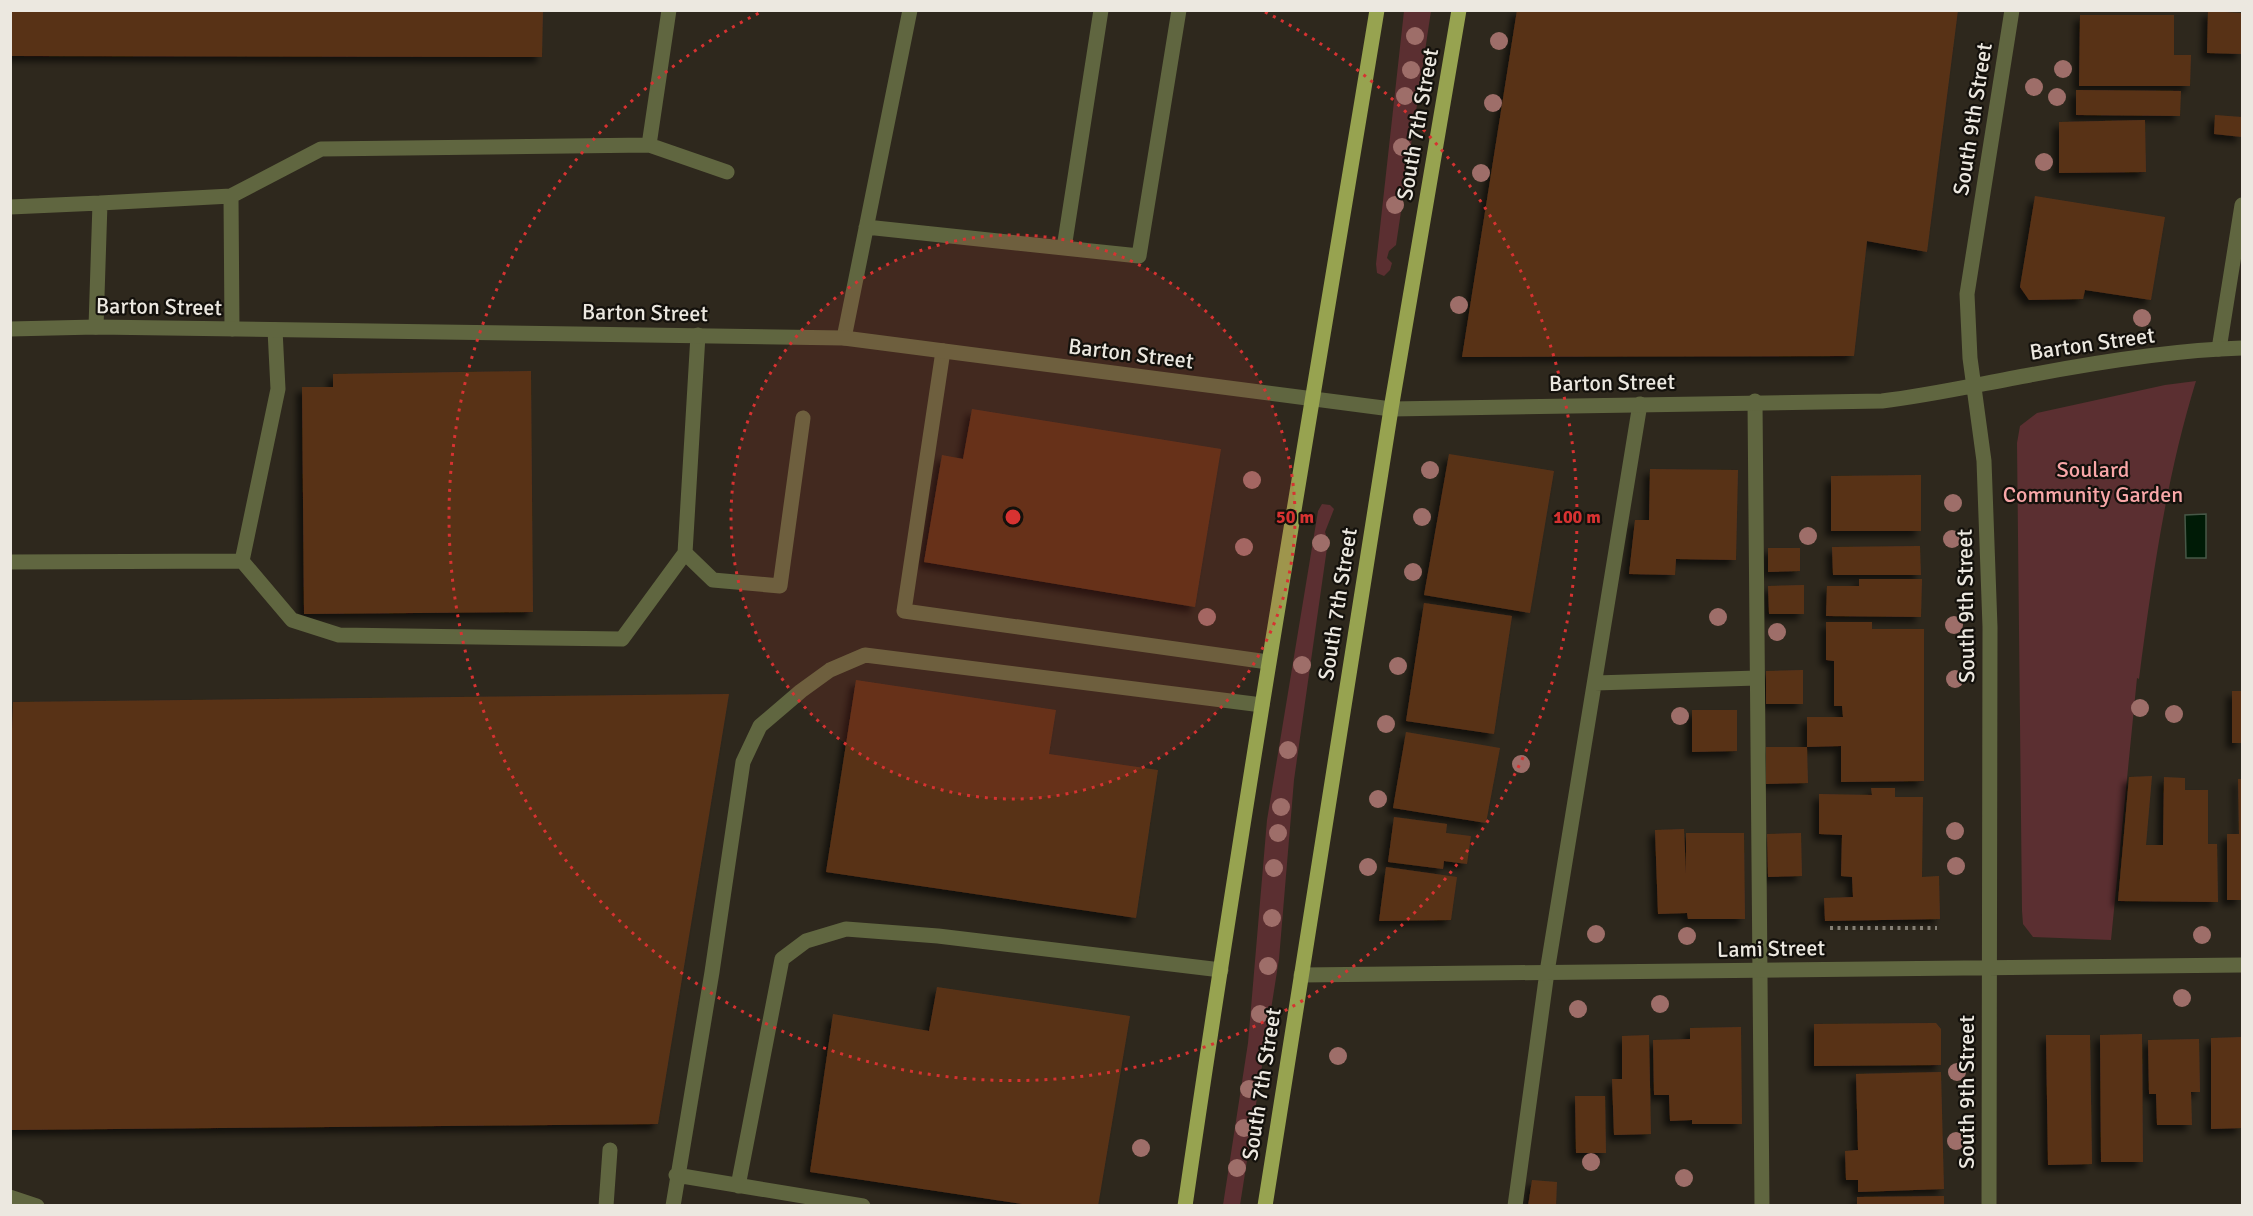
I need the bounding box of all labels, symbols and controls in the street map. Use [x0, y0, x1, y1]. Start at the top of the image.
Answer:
street label: South 9th Street [1947, 41, 1998, 197]
street label: South 7th Street [1391, 46, 1444, 202]
street label: Barton Street [96, 292, 223, 321]
street label: Barton Street [582, 298, 709, 327]
street label: Barton Street [2028, 321, 2157, 366]
street label: Barton Street [1067, 332, 1195, 375]
street label: Barton Street [1549, 368, 1676, 397]
park label: Soulard Community Garden [2003, 456, 2183, 508]
text: 50 m [1276, 506, 1314, 528]
text: 100 m [1553, 506, 1601, 528]
centre of rings [1003, 507, 1023, 527]
street label: South 7th Street [1312, 526, 1363, 682]
street label: South 9th Street [1951, 529, 1980, 683]
street label: Lami Street [1717, 934, 1826, 963]
street label: South 7th Street [1236, 1006, 1287, 1162]
street label: South 9th Street [1953, 1015, 1980, 1169]

